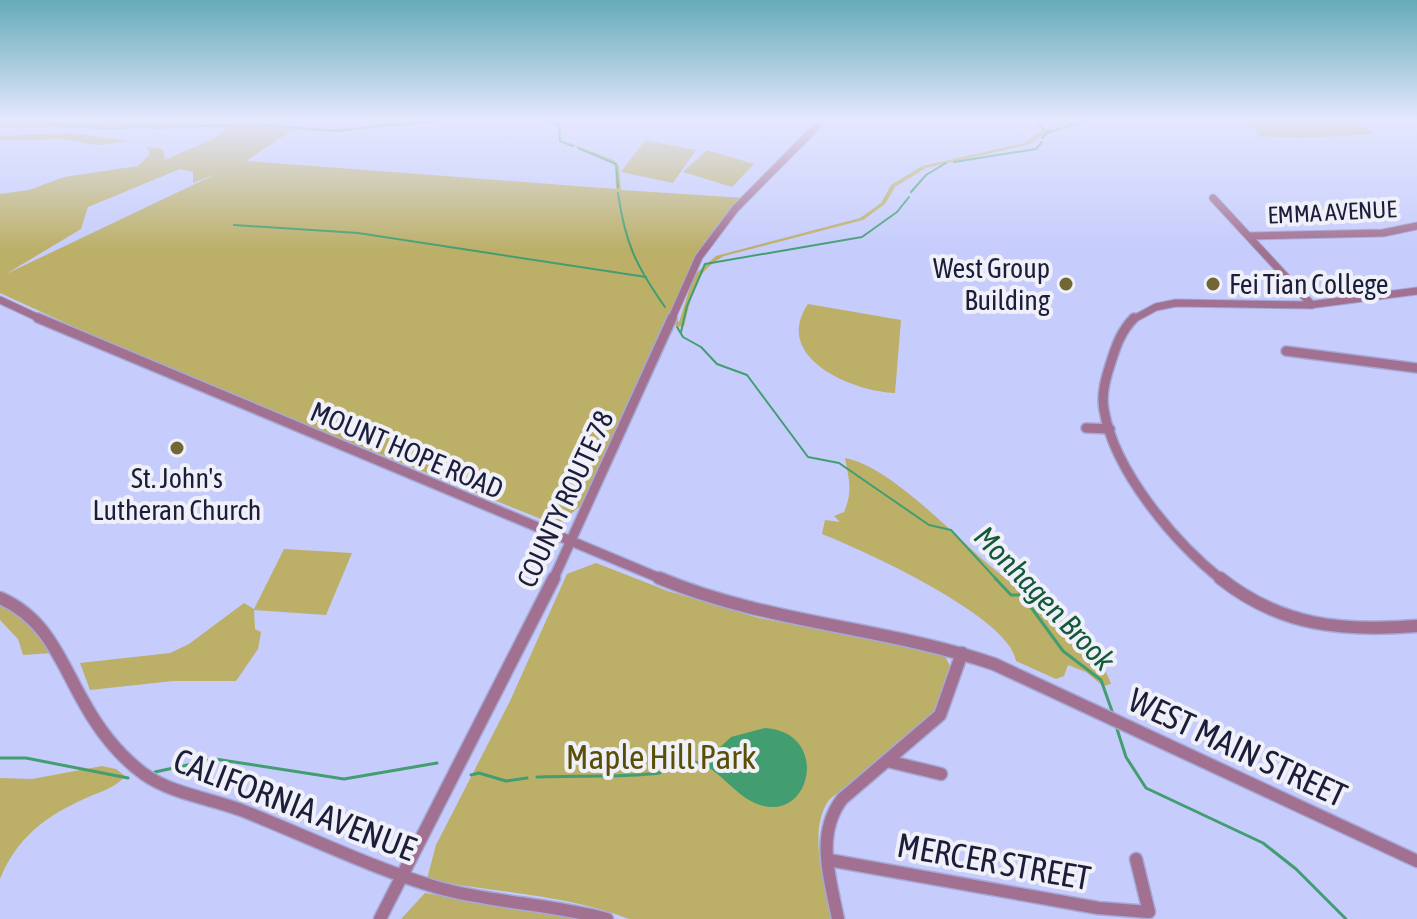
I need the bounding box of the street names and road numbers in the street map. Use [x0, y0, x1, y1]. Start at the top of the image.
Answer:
street label: EMMA AVENUE [1267, 195, 1397, 229]
street label: MOUNT HOPE ROAD [306, 395, 508, 505]
street label: COUNTY ROUTE 78 [510, 406, 620, 592]
street label: WEST MAIN STREET [1123, 679, 1353, 815]
street label: CALIFORNIA AVENUE [168, 740, 422, 868]
street label: MERCER STREET [894, 825, 1094, 897]

